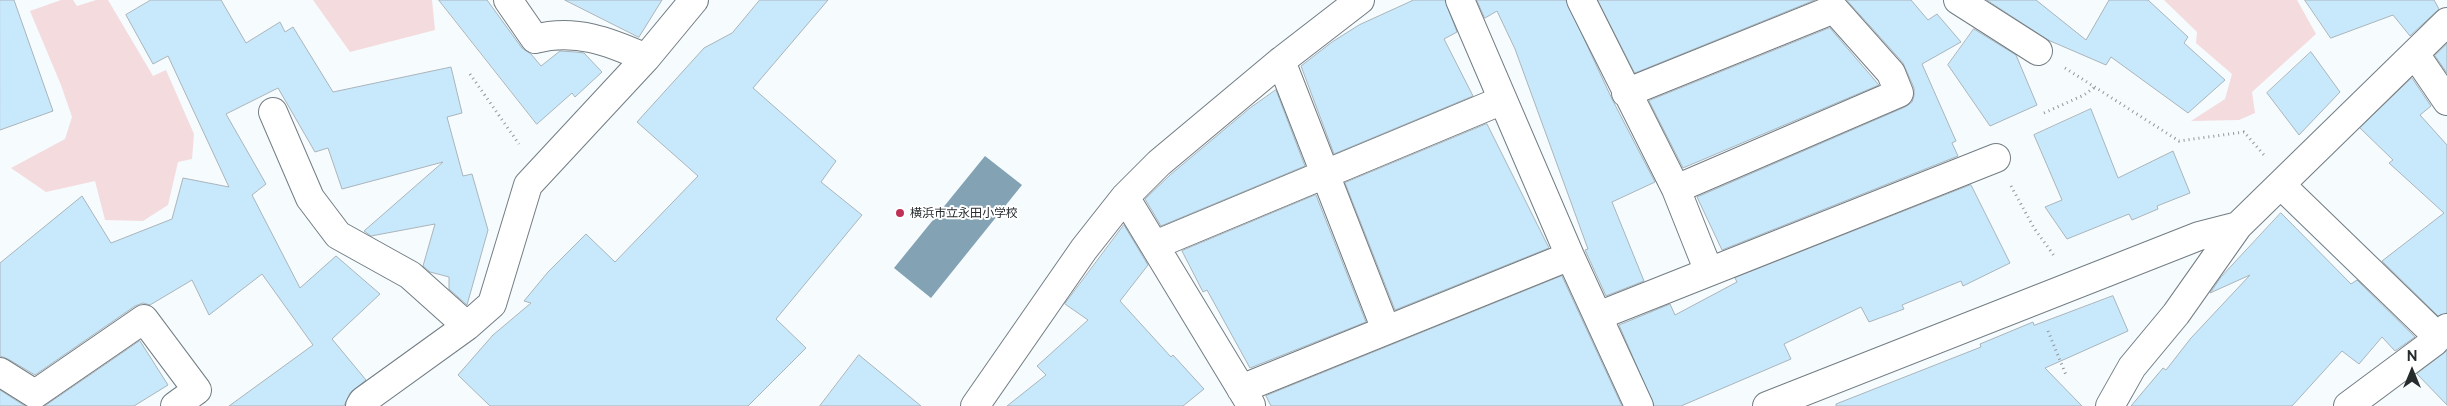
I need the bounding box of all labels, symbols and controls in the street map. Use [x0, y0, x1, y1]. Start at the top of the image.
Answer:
place label: 横浜市立永田小学校 [910, 206, 1018, 220]
marker: 横浜市立永田小学校 [894, 207, 906, 219]
north arrow [2387, 346, 2437, 396]
text: N [2407, 348, 2417, 364]

